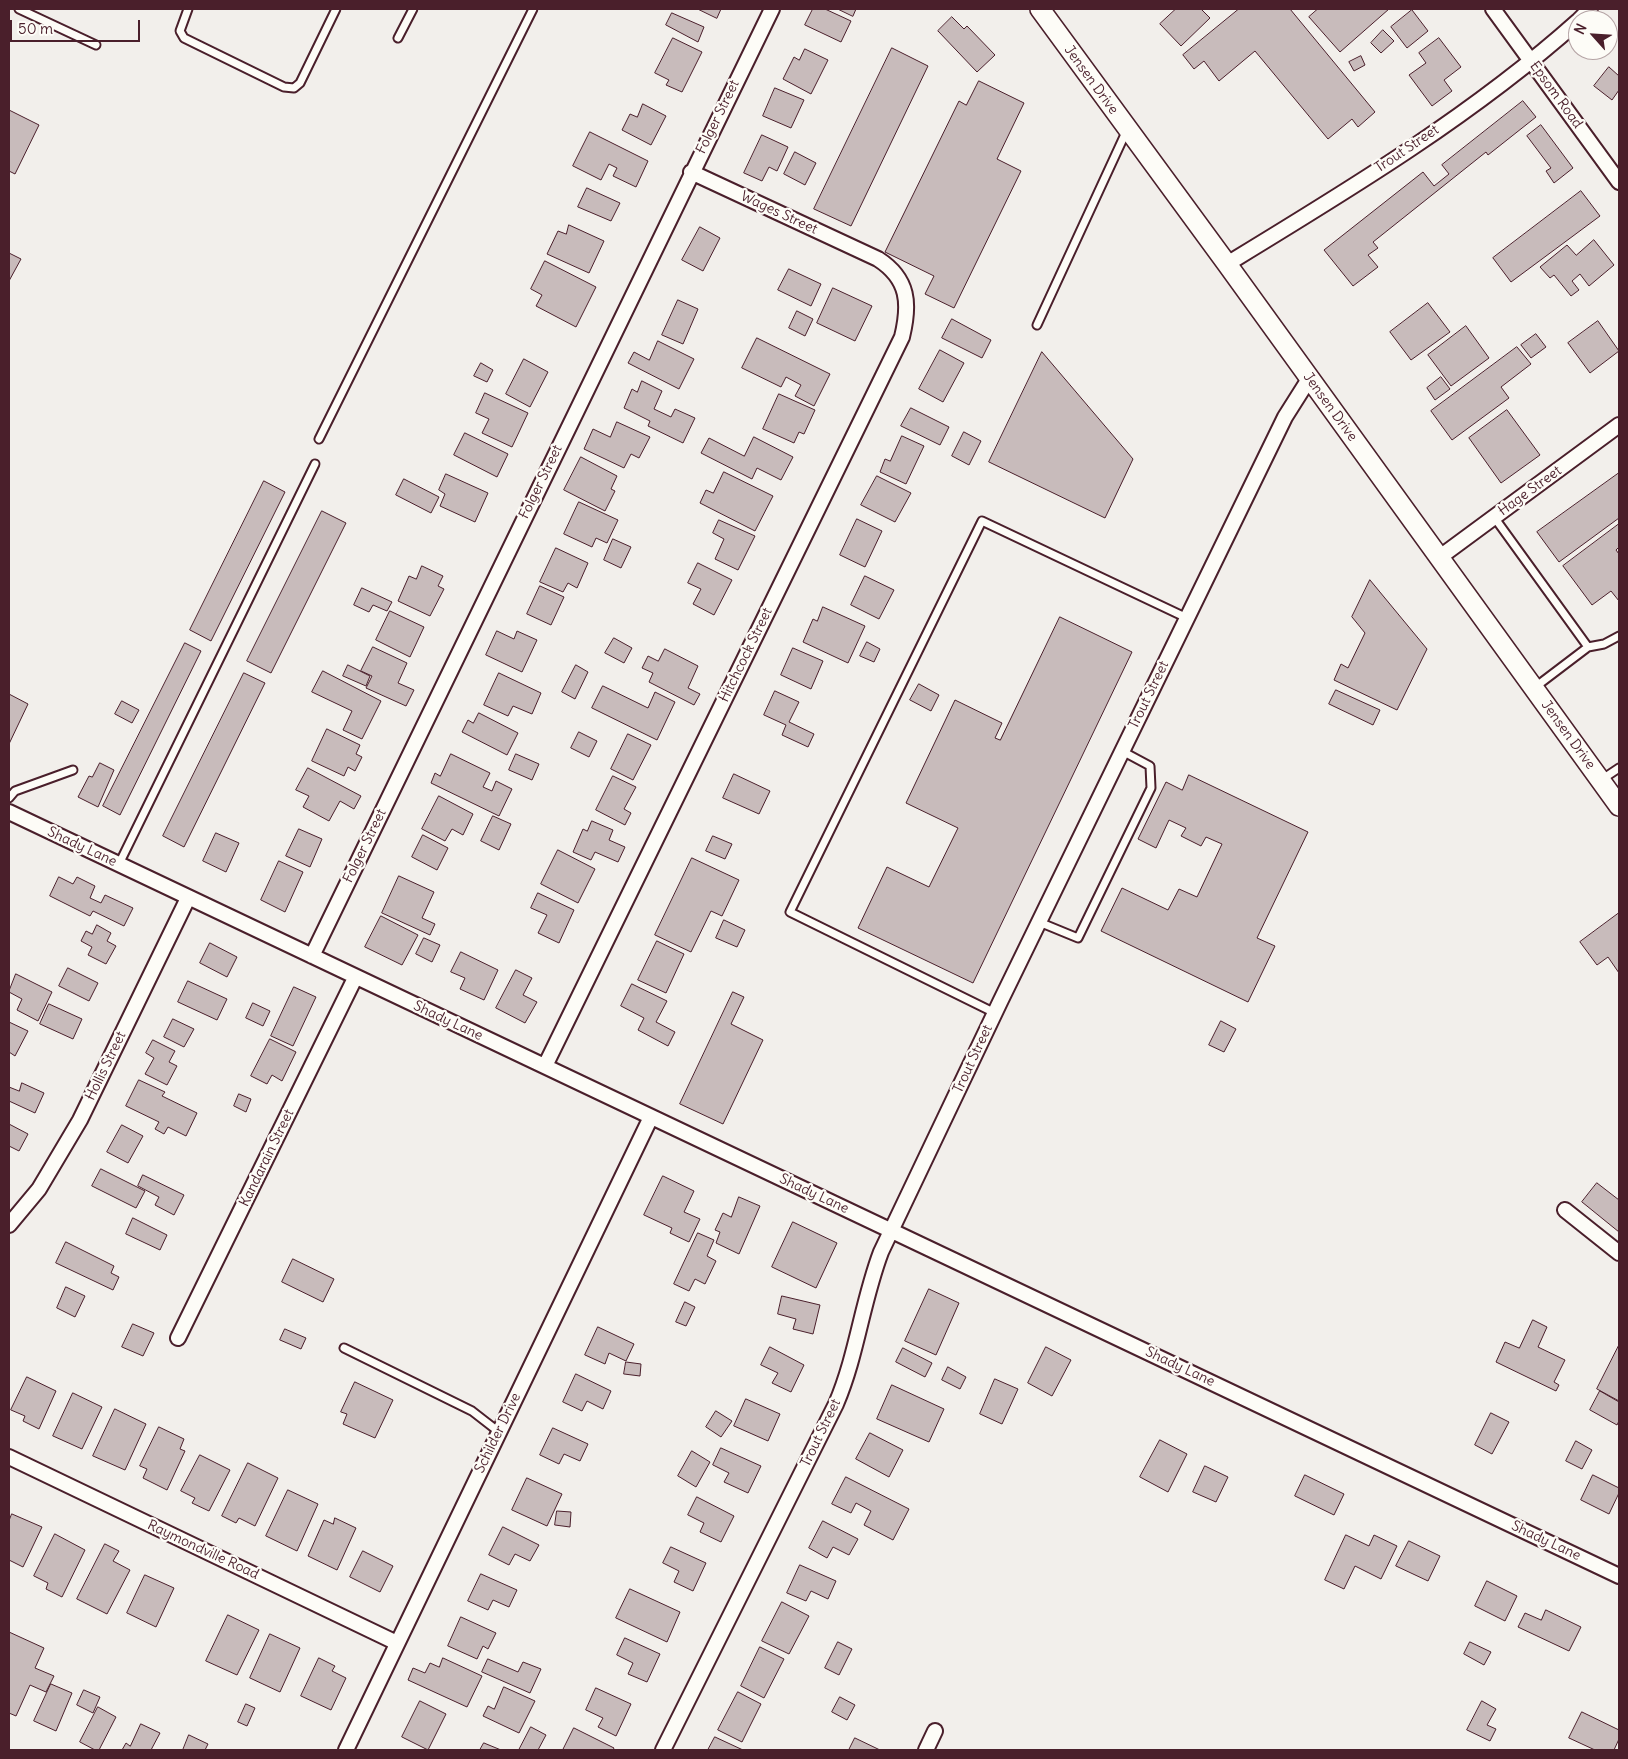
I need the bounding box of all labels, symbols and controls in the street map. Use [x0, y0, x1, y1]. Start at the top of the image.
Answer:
scale bar [12, 10, 142, 42]
north arrow [1568, 10, 1618, 60]
text: 50 m [18, 19, 53, 38]
text: N [1570, 21, 1591, 37]
street label: Jensen Drive [1060, 42, 1122, 118]
street label: Epsom Road [1526, 58, 1586, 132]
street label: Folger Street [693, 77, 743, 157]
street label: Trout Street [1372, 122, 1442, 176]
street label: Wages Street [738, 188, 820, 238]
street label: Jensen Drive [1299, 369, 1361, 445]
street label: Folger Street [516, 442, 566, 522]
street label: Hage Street [1495, 462, 1565, 520]
street label: Hitchcock Street [716, 605, 776, 705]
street label: Trout Street [1125, 658, 1173, 732]
street label: Jensen Drive [1537, 697, 1599, 773]
street label: Folger Street [340, 806, 390, 886]
street label: Shady Lane [45, 824, 119, 870]
street label: Shady Lane [411, 998, 485, 1044]
street label: Trout Street [950, 1022, 996, 1096]
street label: Hollis Street [82, 1029, 130, 1103]
street label: Kandarain Street [236, 1107, 298, 1209]
street label: Shady Lane [777, 1171, 851, 1217]
street label: Shady Lane [1143, 1344, 1217, 1390]
street label: Schilder Drive [471, 1390, 525, 1476]
street label: Trout Street [797, 1396, 845, 1470]
street label: Raymondville Road [145, 1517, 261, 1583]
street label: Shady Lane [1509, 1518, 1583, 1564]

